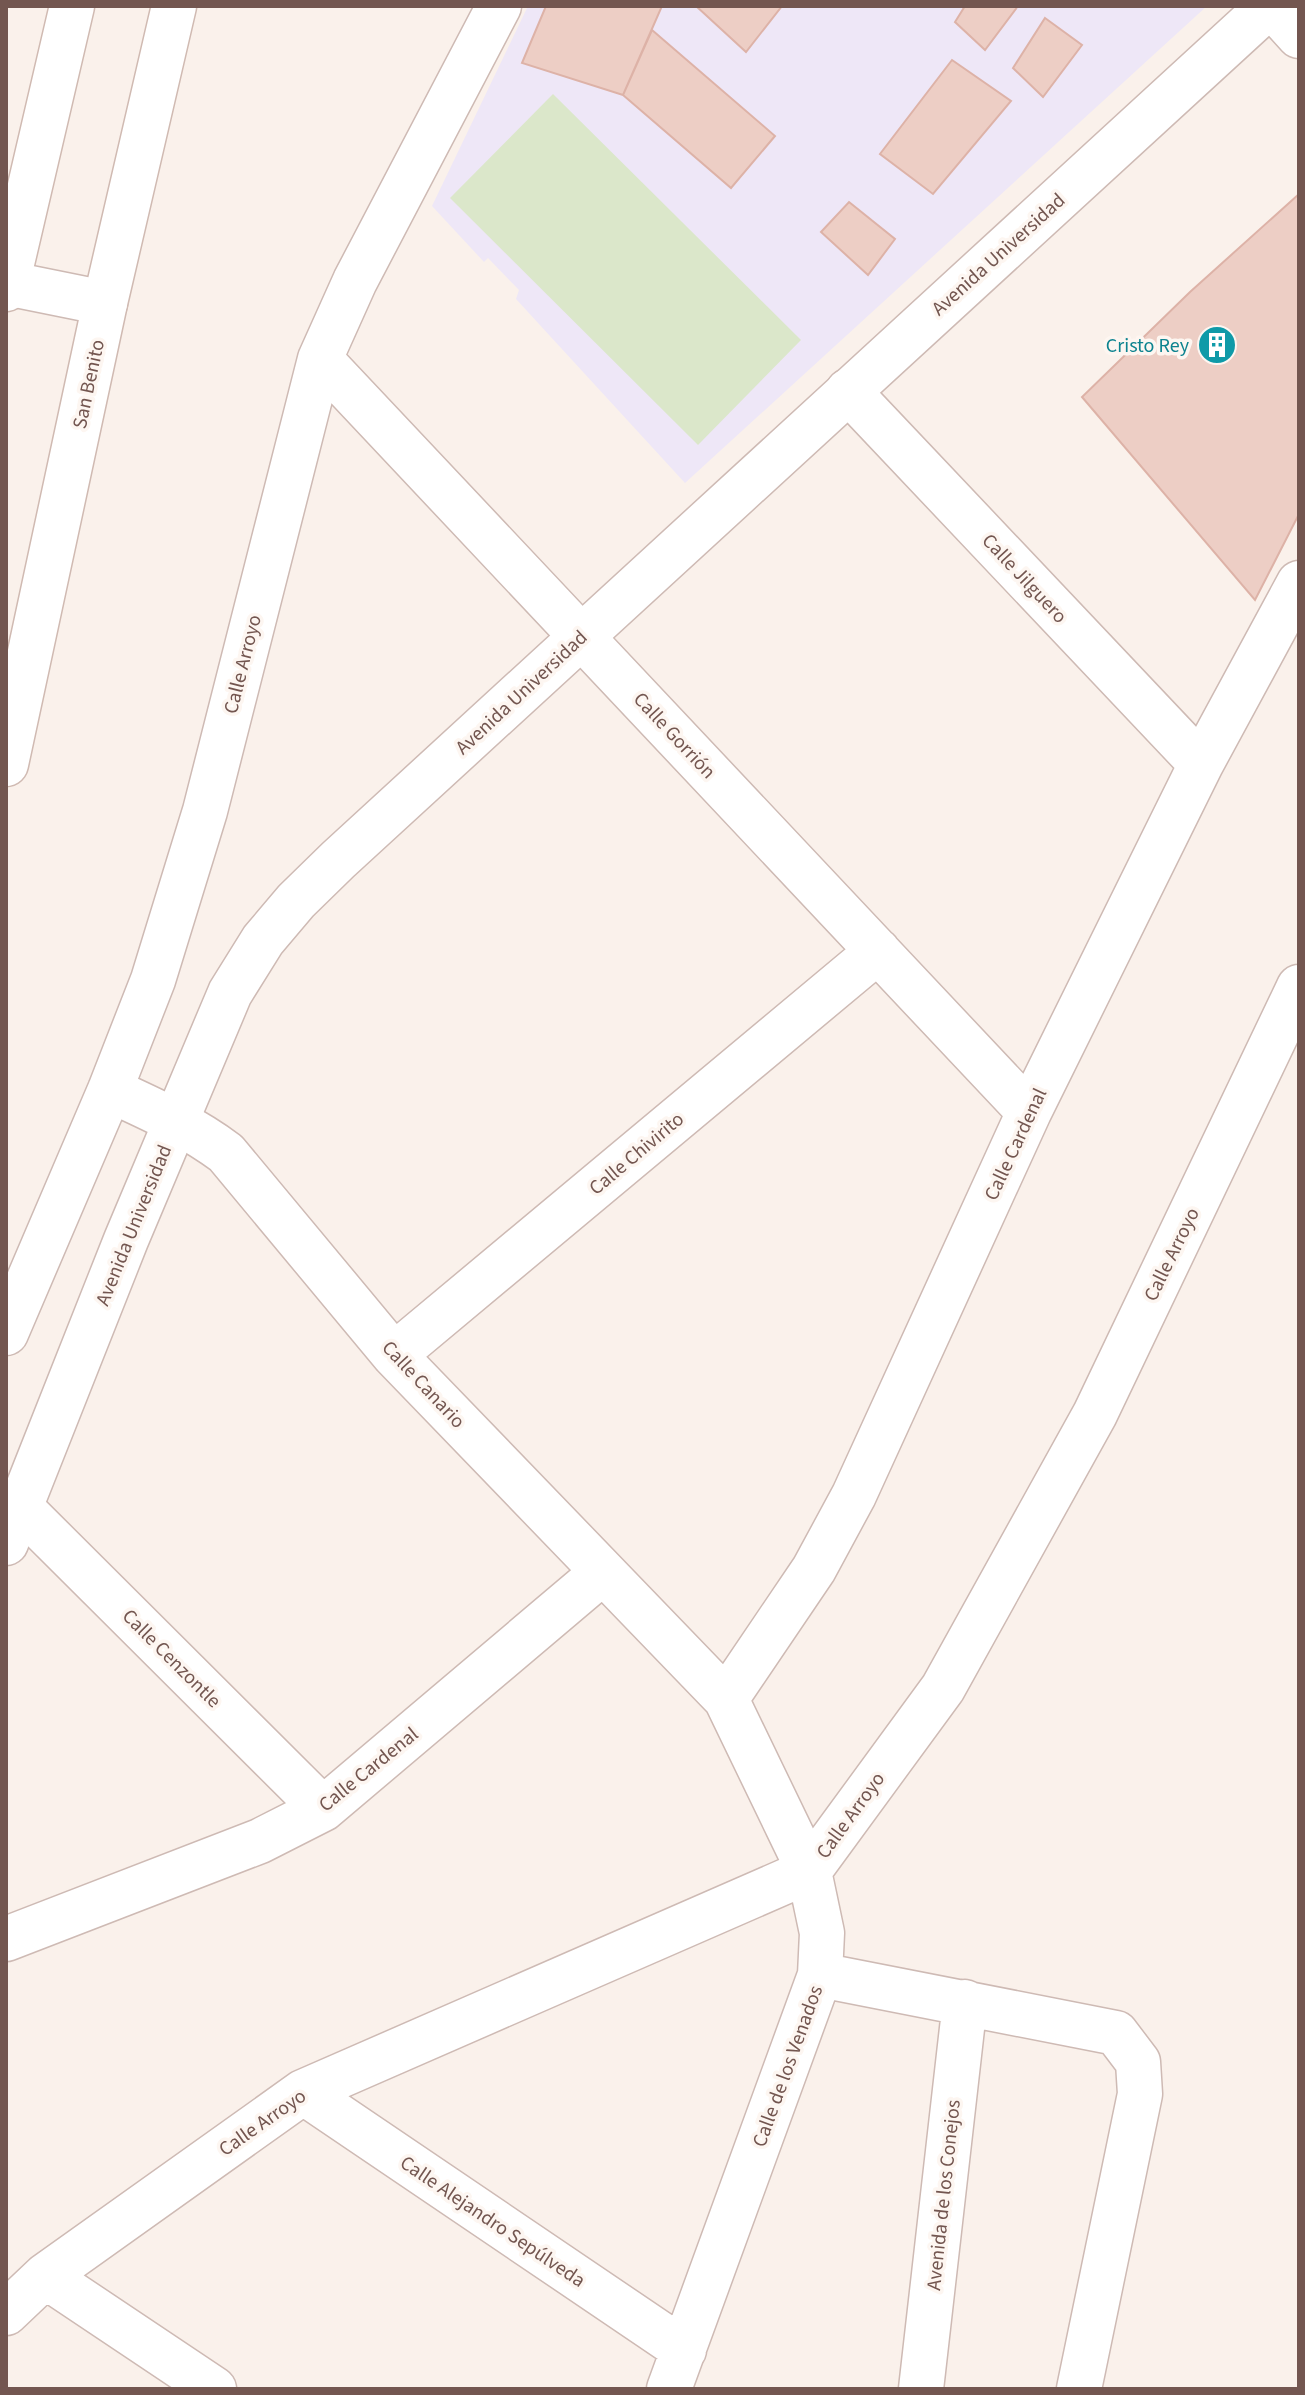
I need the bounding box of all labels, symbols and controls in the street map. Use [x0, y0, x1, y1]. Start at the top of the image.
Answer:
street label: Avenida Universidad [926, 187, 1072, 322]
building icon: Cristo Rey [1196, 324, 1238, 366]
place label: Cristo Rey [1106, 332, 1190, 360]
street label: San Benito [66, 337, 112, 431]
street label: Calle Jilguero [975, 528, 1073, 630]
street label: Calle Arroyo [217, 612, 269, 717]
street label: Avenida Universidad [449, 624, 594, 761]
street label: Calle Gorrión [627, 686, 722, 785]
street label: Calle Cardenal [978, 1084, 1054, 1205]
street label: Calle Chivirito [583, 1106, 690, 1202]
street label: Avenida Universidad [89, 1141, 179, 1310]
street label: Calle Arroyo [1137, 1203, 1207, 1306]
street label: Calle Canario [375, 1335, 471, 1435]
street label: Calle Cenzontle [116, 1603, 227, 1715]
street label: Calle Cardenal [313, 1721, 424, 1819]
street label: Calle Arroyo [810, 1766, 892, 1865]
street label: Calle de los Venados [746, 1982, 830, 2151]
street label: Calle Arroyo [213, 2082, 312, 2163]
street label: Avenida de los Conejos [920, 2098, 968, 2292]
street label: Calle Alejandro Sepúlveda [394, 2149, 591, 2294]

